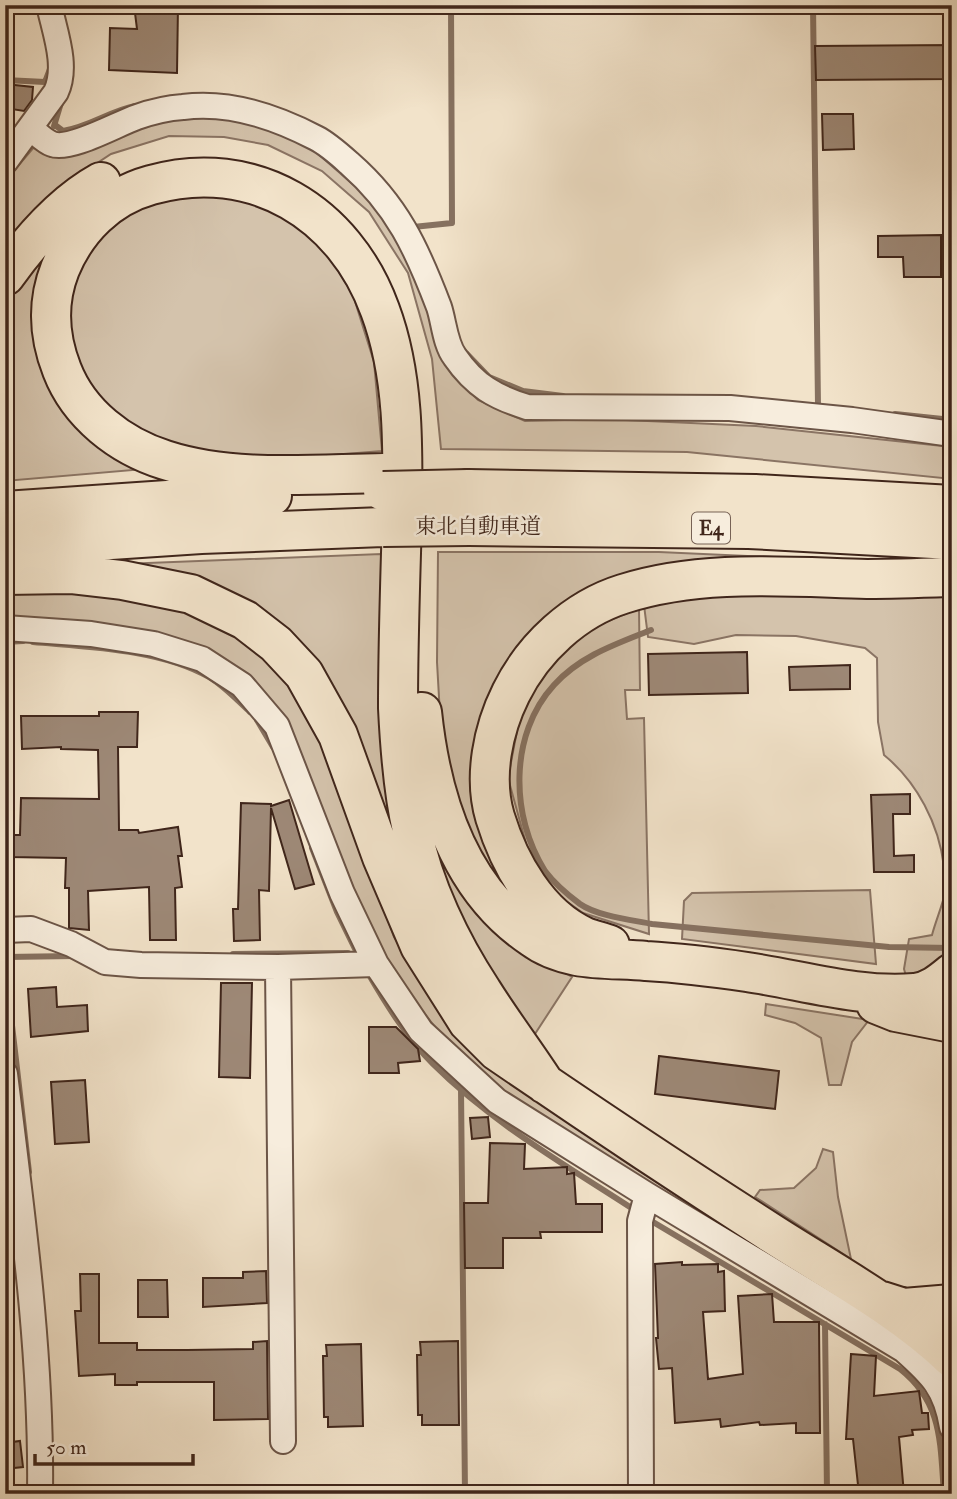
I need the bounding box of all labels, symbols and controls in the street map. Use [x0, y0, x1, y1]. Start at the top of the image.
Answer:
road number: E4 [692, 512, 730, 544]
street label: 東北自動車道 [415, 513, 541, 540]
scale bar [35, 1422, 192, 1466]
text: 50 m [46, 1434, 87, 1461]

